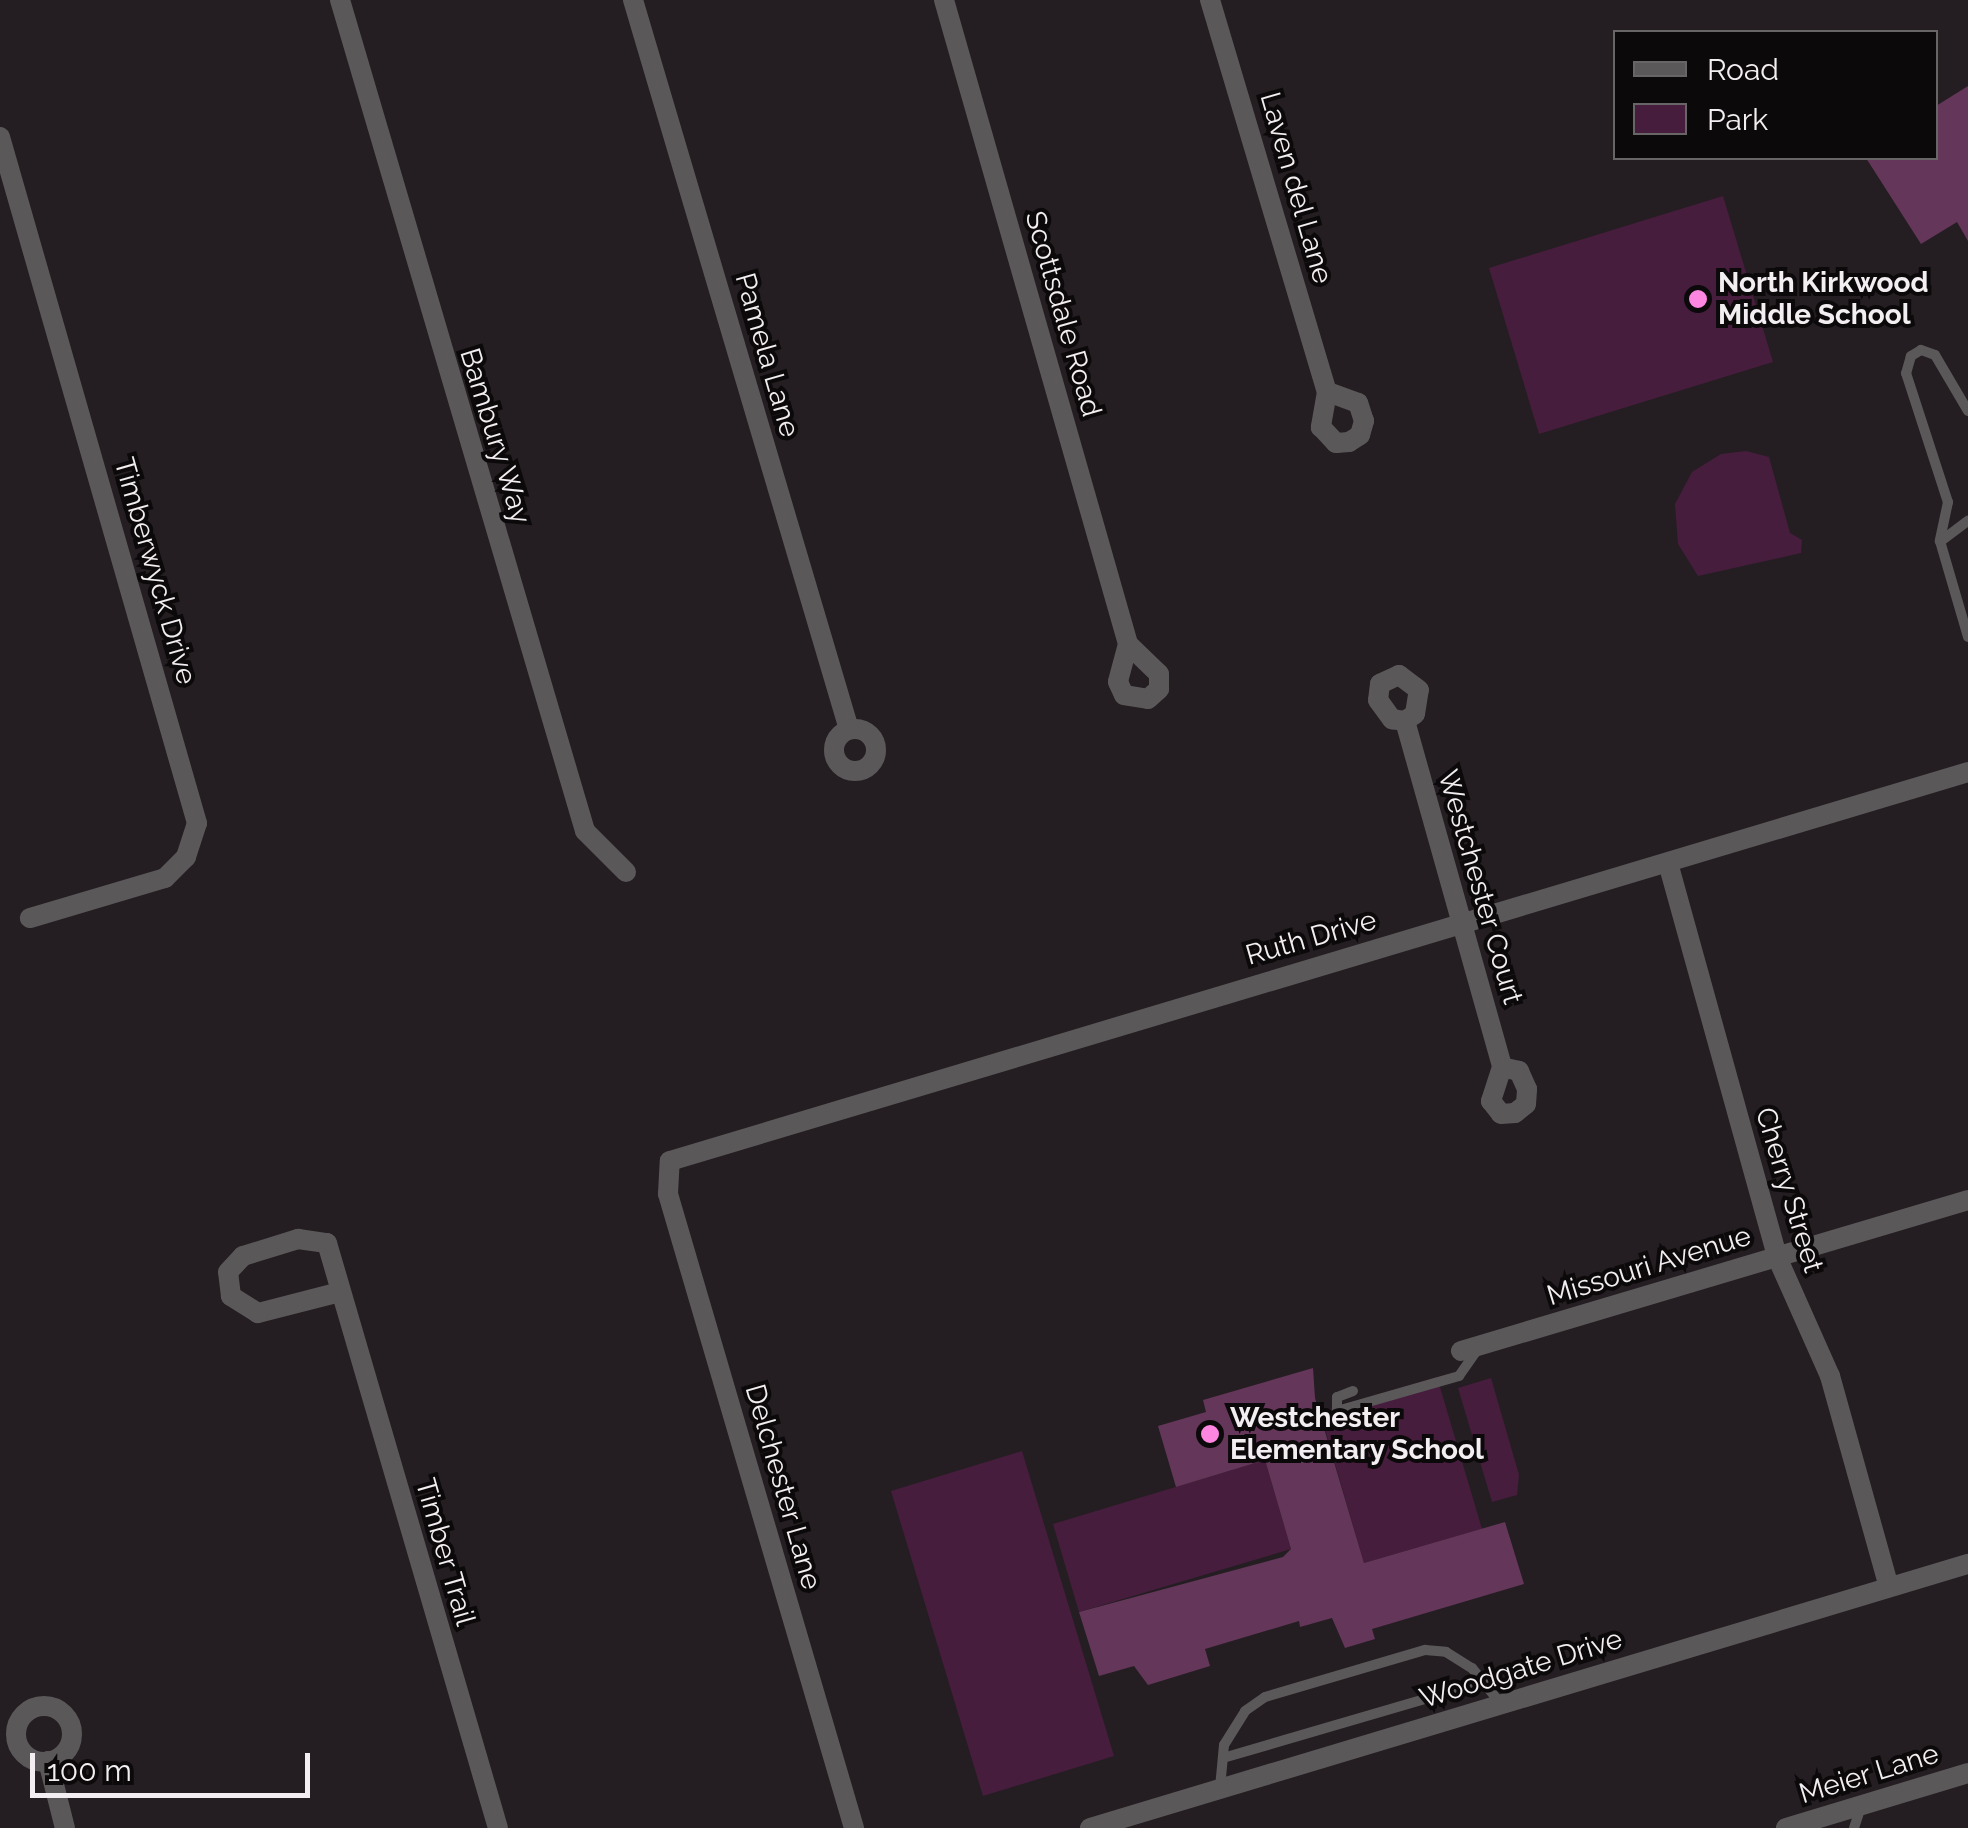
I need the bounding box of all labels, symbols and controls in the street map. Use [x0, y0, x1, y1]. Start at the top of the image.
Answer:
legend [1613, 30, 1938, 160]
text: Road [1707, 52, 1779, 87]
street label: Laven del Lane [1253, 88, 1339, 288]
text: Park [1707, 102, 1768, 137]
street label: Scottsdale Road [1018, 207, 1108, 421]
place label: North Kirkwood Middle School [1718, 266, 1929, 332]
street label: Pamela Lane [728, 269, 806, 441]
marker: North Kirkwood Middle School [1687, 288, 1709, 310]
street label: Bambury Way [452, 343, 538, 529]
street label: Timberwyck Drive [107, 454, 203, 688]
street label: Westchester Court [1430, 766, 1530, 1008]
street label: Ruth Drive [1242, 903, 1380, 973]
street label: Cherry Street [1748, 1103, 1830, 1277]
street label: Missouri Avenue [1543, 1219, 1755, 1313]
street label: Delchester Lane [738, 1380, 828, 1594]
place label: Westchester Elementary School [1230, 1401, 1485, 1467]
marker: Westchester Elementary School [1199, 1423, 1221, 1445]
street label: Timber Trail [408, 1474, 482, 1630]
street label: Woodgate Drive [1416, 1622, 1626, 1716]
scale bar [35, 1733, 315, 1795]
street label: Meier Lane [1795, 1737, 1943, 1811]
text: 100 m [47, 1753, 132, 1788]

